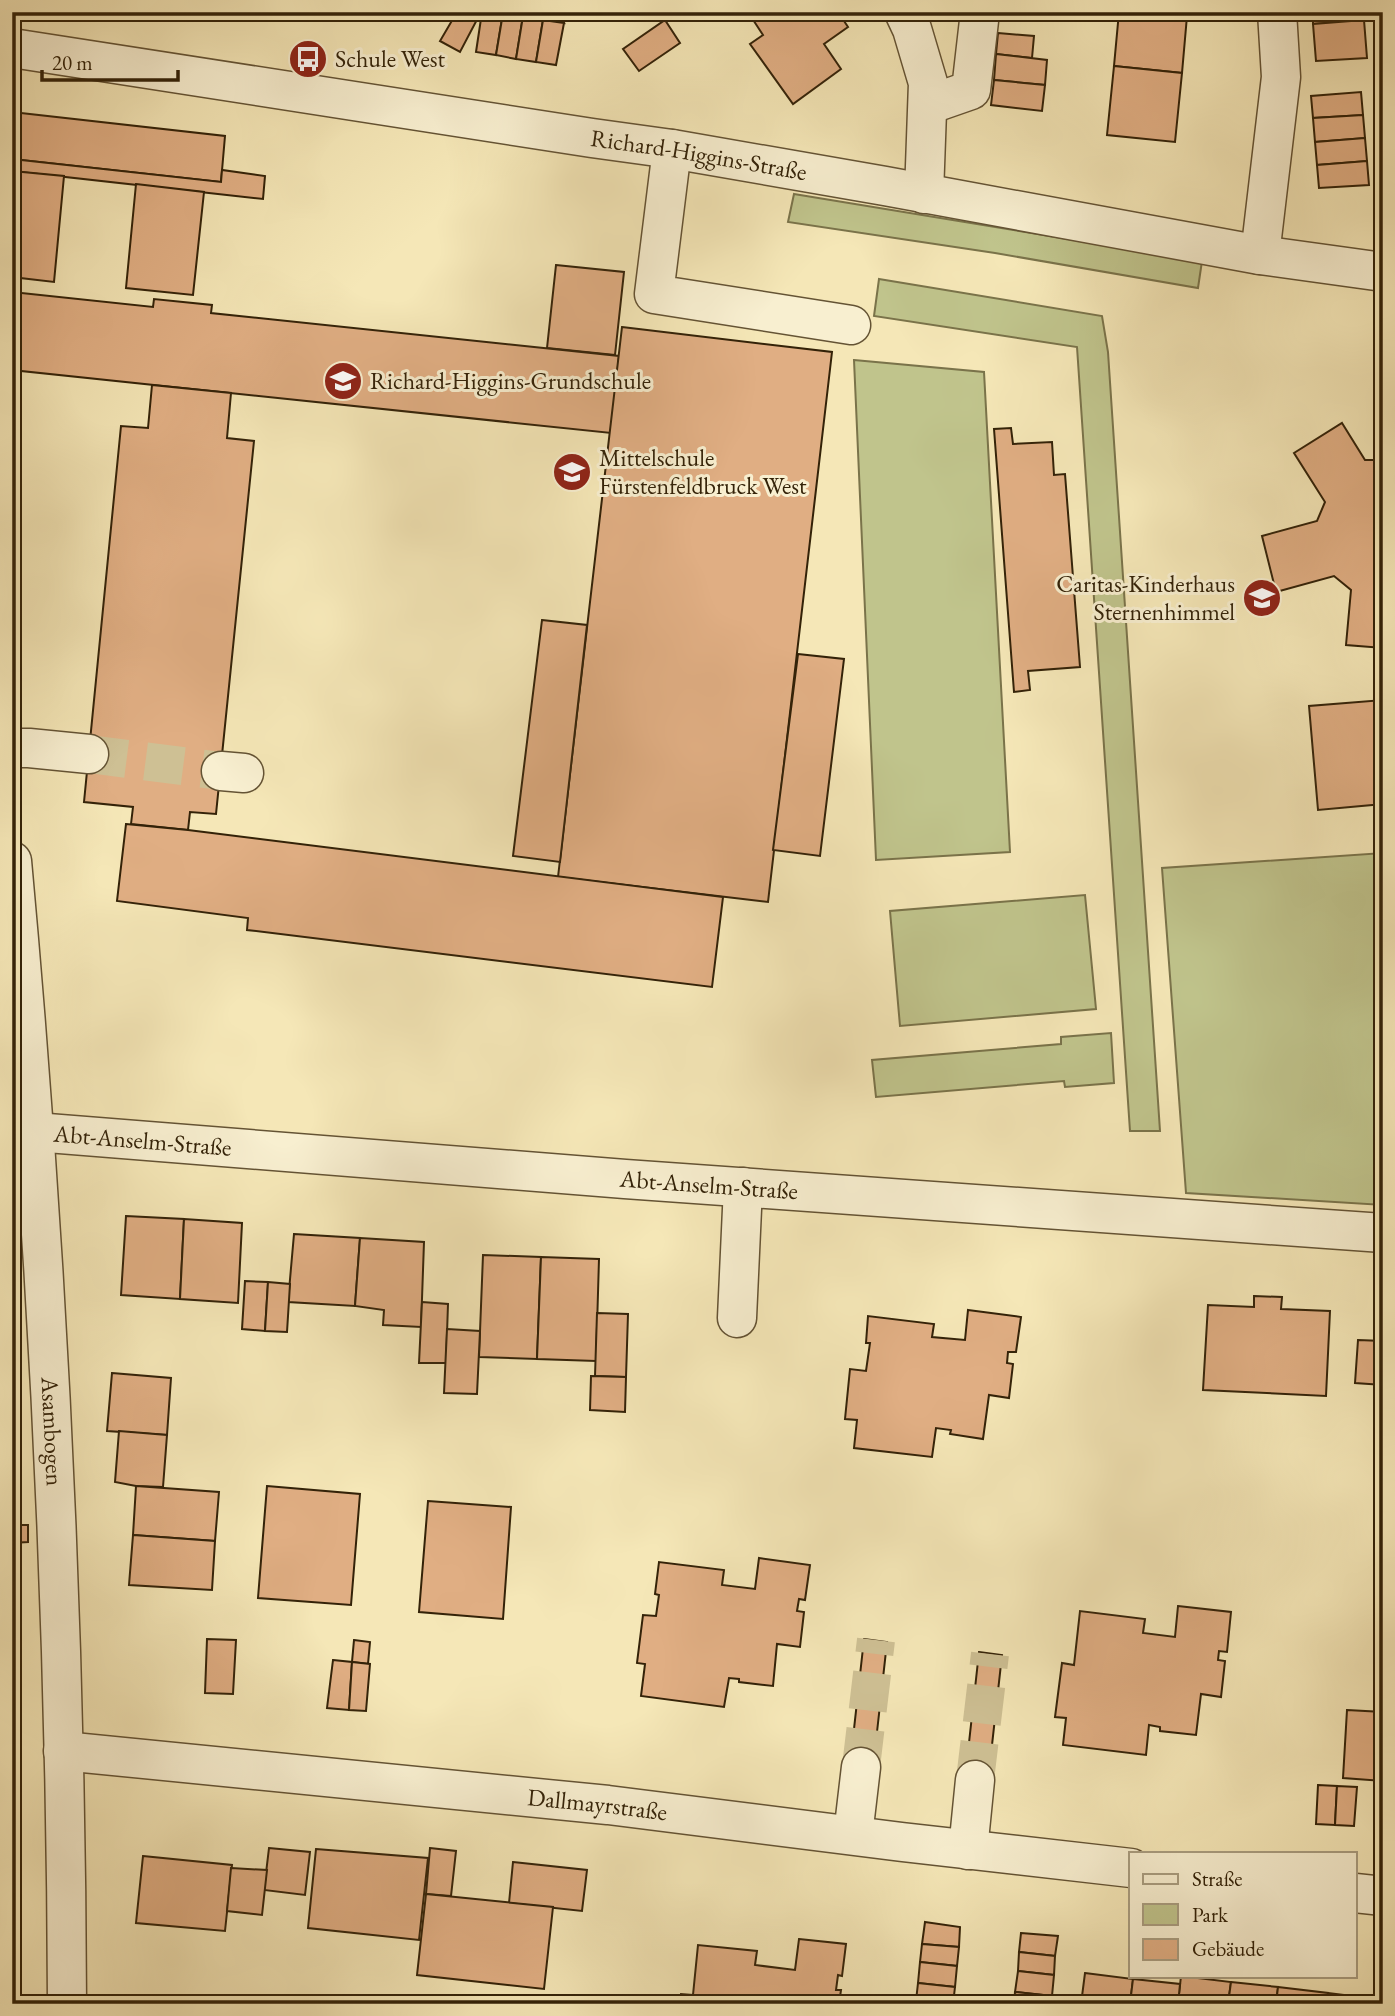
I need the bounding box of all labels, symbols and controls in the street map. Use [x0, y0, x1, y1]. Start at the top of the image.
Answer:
scale bar [42, 38, 178, 82]
bus stop icon: Schule West [287, 38, 329, 80]
place label: Schule West [335, 43, 446, 74]
text: 20 m [52, 49, 93, 76]
street label: Richard-Higgins-Straße [589, 122, 809, 187]
school or university icon: Richard-Higgins-Grundschule [322, 360, 364, 402]
place label: Richard-Higgins-Grundschule [370, 365, 651, 396]
place label: Mittelschule Fürstenfeldbruck West [599, 442, 807, 501]
school or university icon: Mittelschule Fürstenfeldbruck West [551, 451, 593, 493]
place label: Caritas-Kinderhaus Sternenhimmel [1056, 568, 1235, 627]
school or university icon: Caritas-Kinderhaus Sternenhimmel [1241, 577, 1283, 619]
street label: Abt-Anselm-Straße [52, 1117, 233, 1163]
street label: Abt-Anselm-Straße [618, 1163, 799, 1206]
street label: Asambogen [34, 1375, 71, 1487]
street label: Dallmayrstraße [526, 1781, 669, 1827]
legend [1129, 1852, 1356, 1978]
text: Straße [1192, 1865, 1243, 1892]
text: Park [1192, 1901, 1229, 1928]
text: Gebäude [1192, 1935, 1264, 1962]

